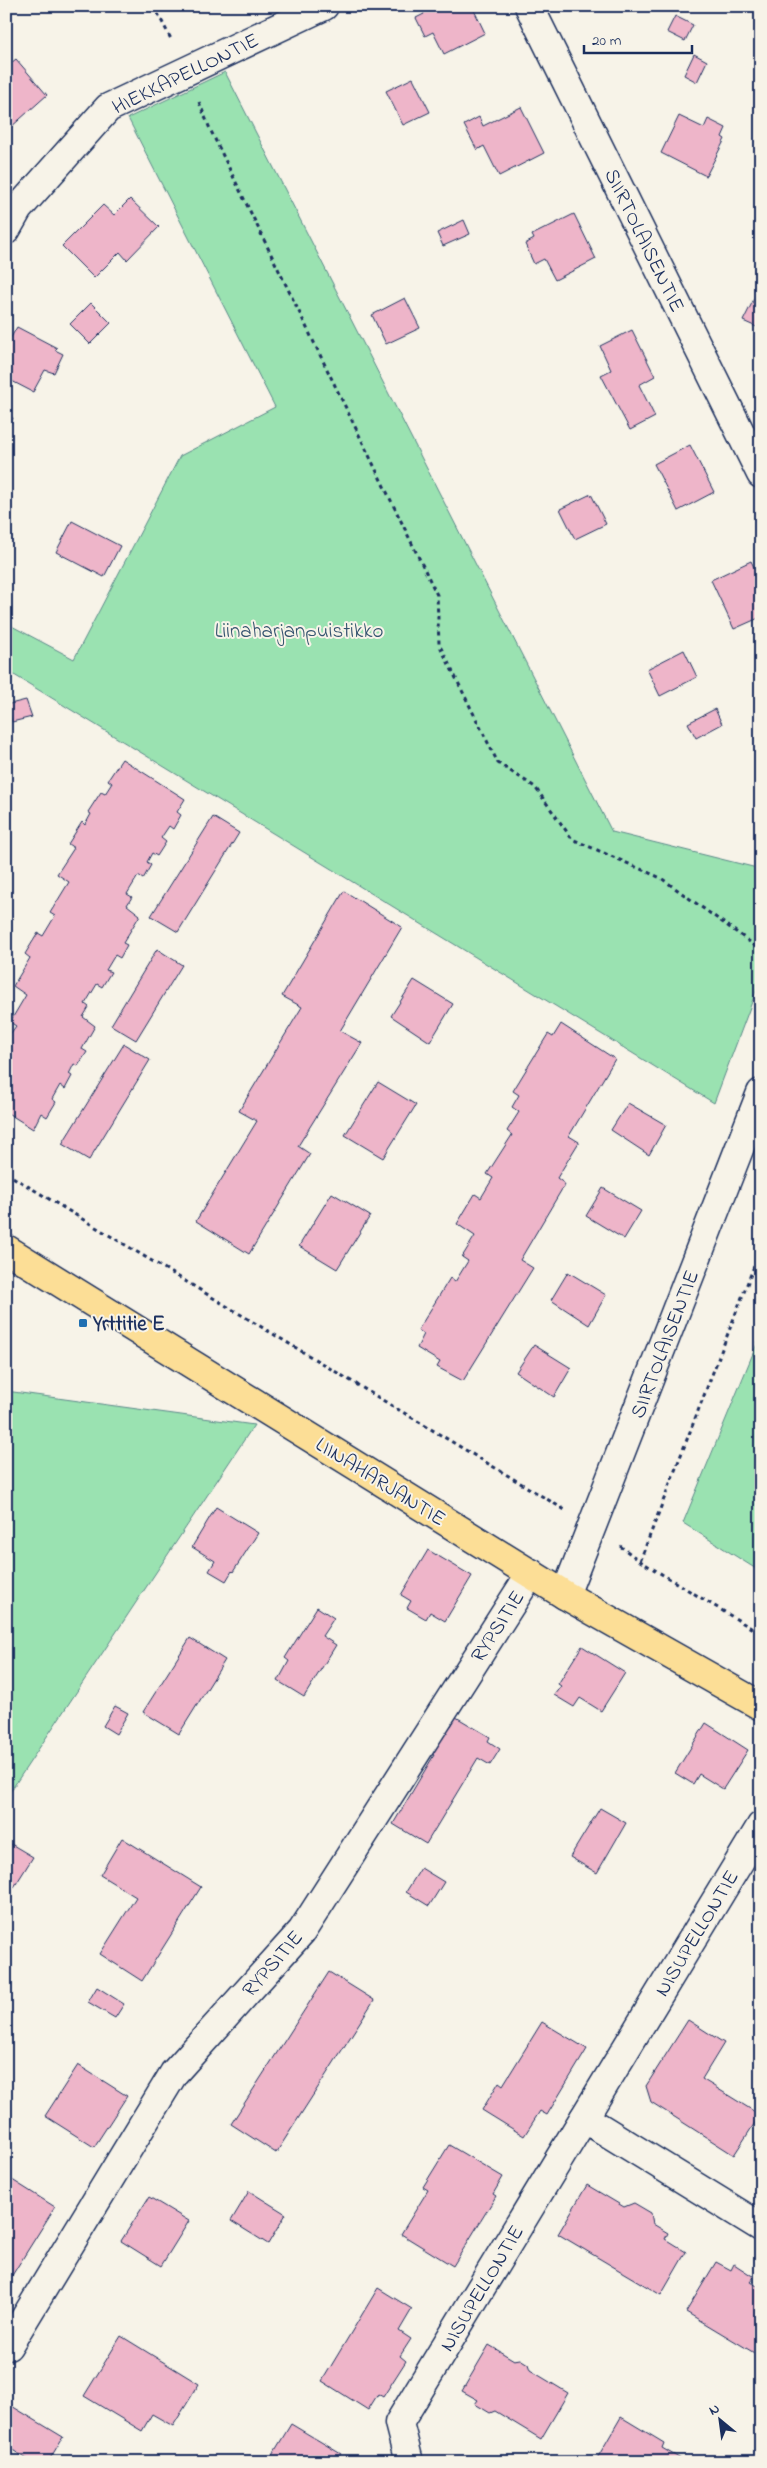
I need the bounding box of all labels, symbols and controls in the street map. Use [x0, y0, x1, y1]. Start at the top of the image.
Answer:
scale bar [584, 22, 692, 54]
street label: HIEKKAPELLONTIE [107, 26, 264, 123]
text: 20 m [592, 30, 622, 52]
street label: SIIRTOLAISENTIE [595, 164, 691, 318]
park label: Liinaharjanpuistikko [215, 617, 383, 647]
street label: SIIRTOLAISENTIE [624, 1266, 708, 1423]
place label: Yrttitie E [92, 1310, 165, 1340]
marker: Yrttitie E [77, 1317, 89, 1329]
street label: LIINAHARJANTIE [309, 1431, 451, 1535]
street label: RYPSITIE [464, 1585, 533, 1669]
street label: NISUPELLONTIE [648, 1865, 747, 2003]
street label: RYPSITIE [236, 1924, 311, 2004]
street label: NISUPELLONTIE [433, 2220, 532, 2358]
north arrow [694, 2396, 744, 2446]
text: N [705, 2398, 724, 2421]

